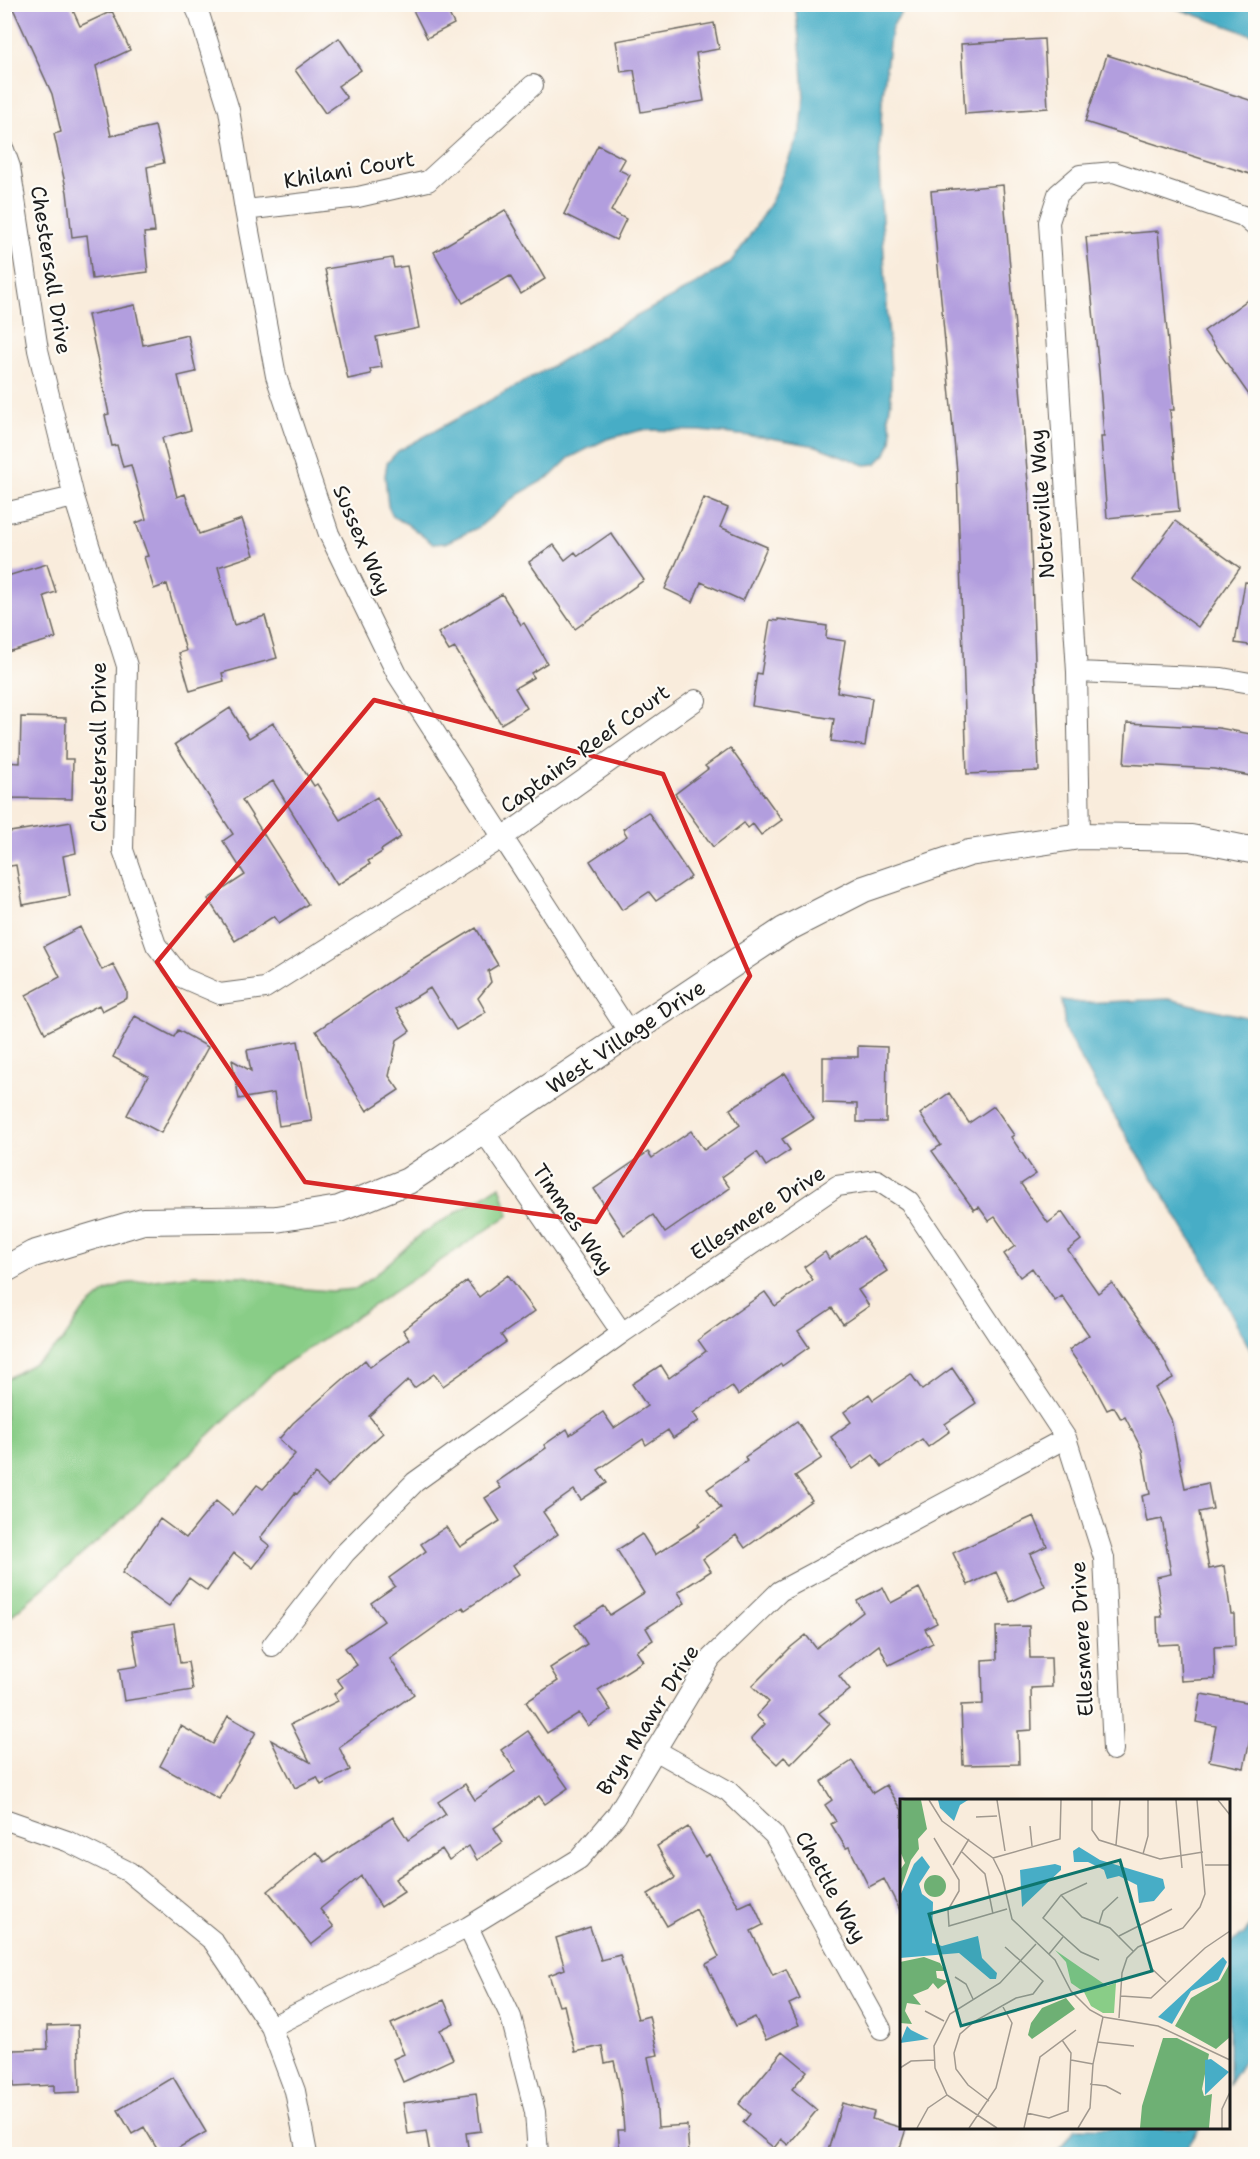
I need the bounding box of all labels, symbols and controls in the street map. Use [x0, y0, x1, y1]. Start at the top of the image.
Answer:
street label: Khilani Court [281, 145, 417, 195]
street label: Chestersall Drive [24, 184, 78, 356]
street label: Notreville Way [1023, 428, 1061, 580]
street label: Sussex Way [326, 481, 398, 599]
street label: Chestersall Drive [85, 662, 113, 832]
street label: Captains Reef Court [495, 678, 675, 820]
street label: West Village Drive [541, 973, 711, 1101]
street label: Timmes Way [526, 1158, 620, 1280]
street label: Ellesmere Drive [685, 1159, 831, 1267]
street label: Ellesmere Drive [1064, 1561, 1100, 1717]
street label: Bryn Mawr Drive [590, 1639, 706, 1801]
inset map [900, 1799, 1230, 2129]
street label: Chettle Way [789, 1826, 873, 1948]

